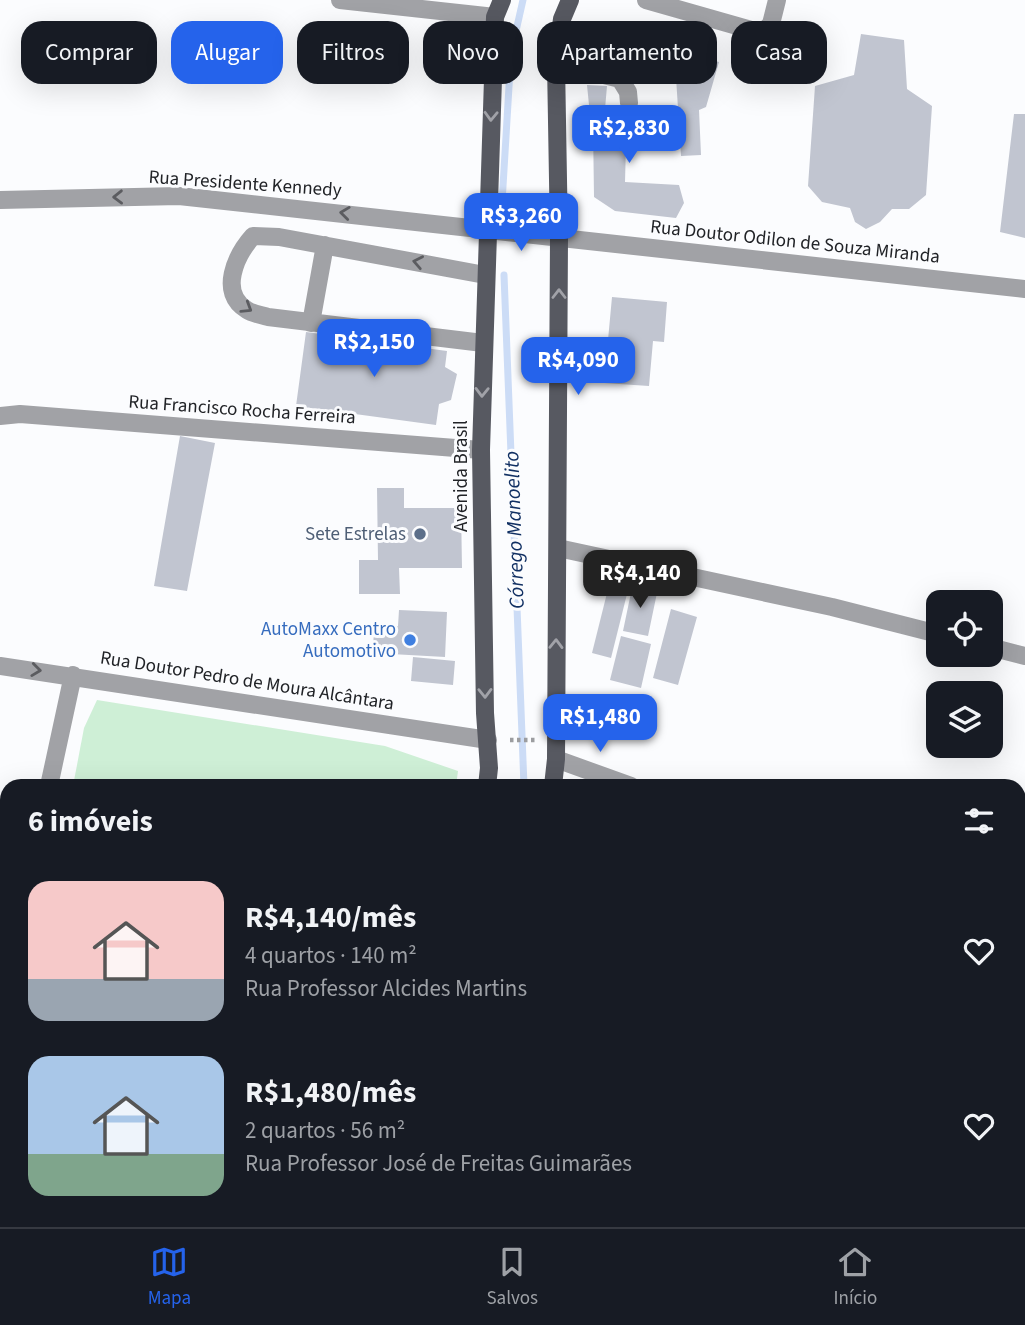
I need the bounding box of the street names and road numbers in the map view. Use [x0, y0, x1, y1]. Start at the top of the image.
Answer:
street label: Rua Presidente Kennedy [148, 164, 343, 204]
street label: Rua Doutor Odilon de Souza Miranda [649, 213, 941, 271]
street label: Rua Francisco Rocha Ferreira [127, 389, 357, 431]
street label: Avenida Brasil [448, 420, 475, 532]
street label: Rua Doutor Pedro de Moura Alcântara [98, 644, 396, 718]

